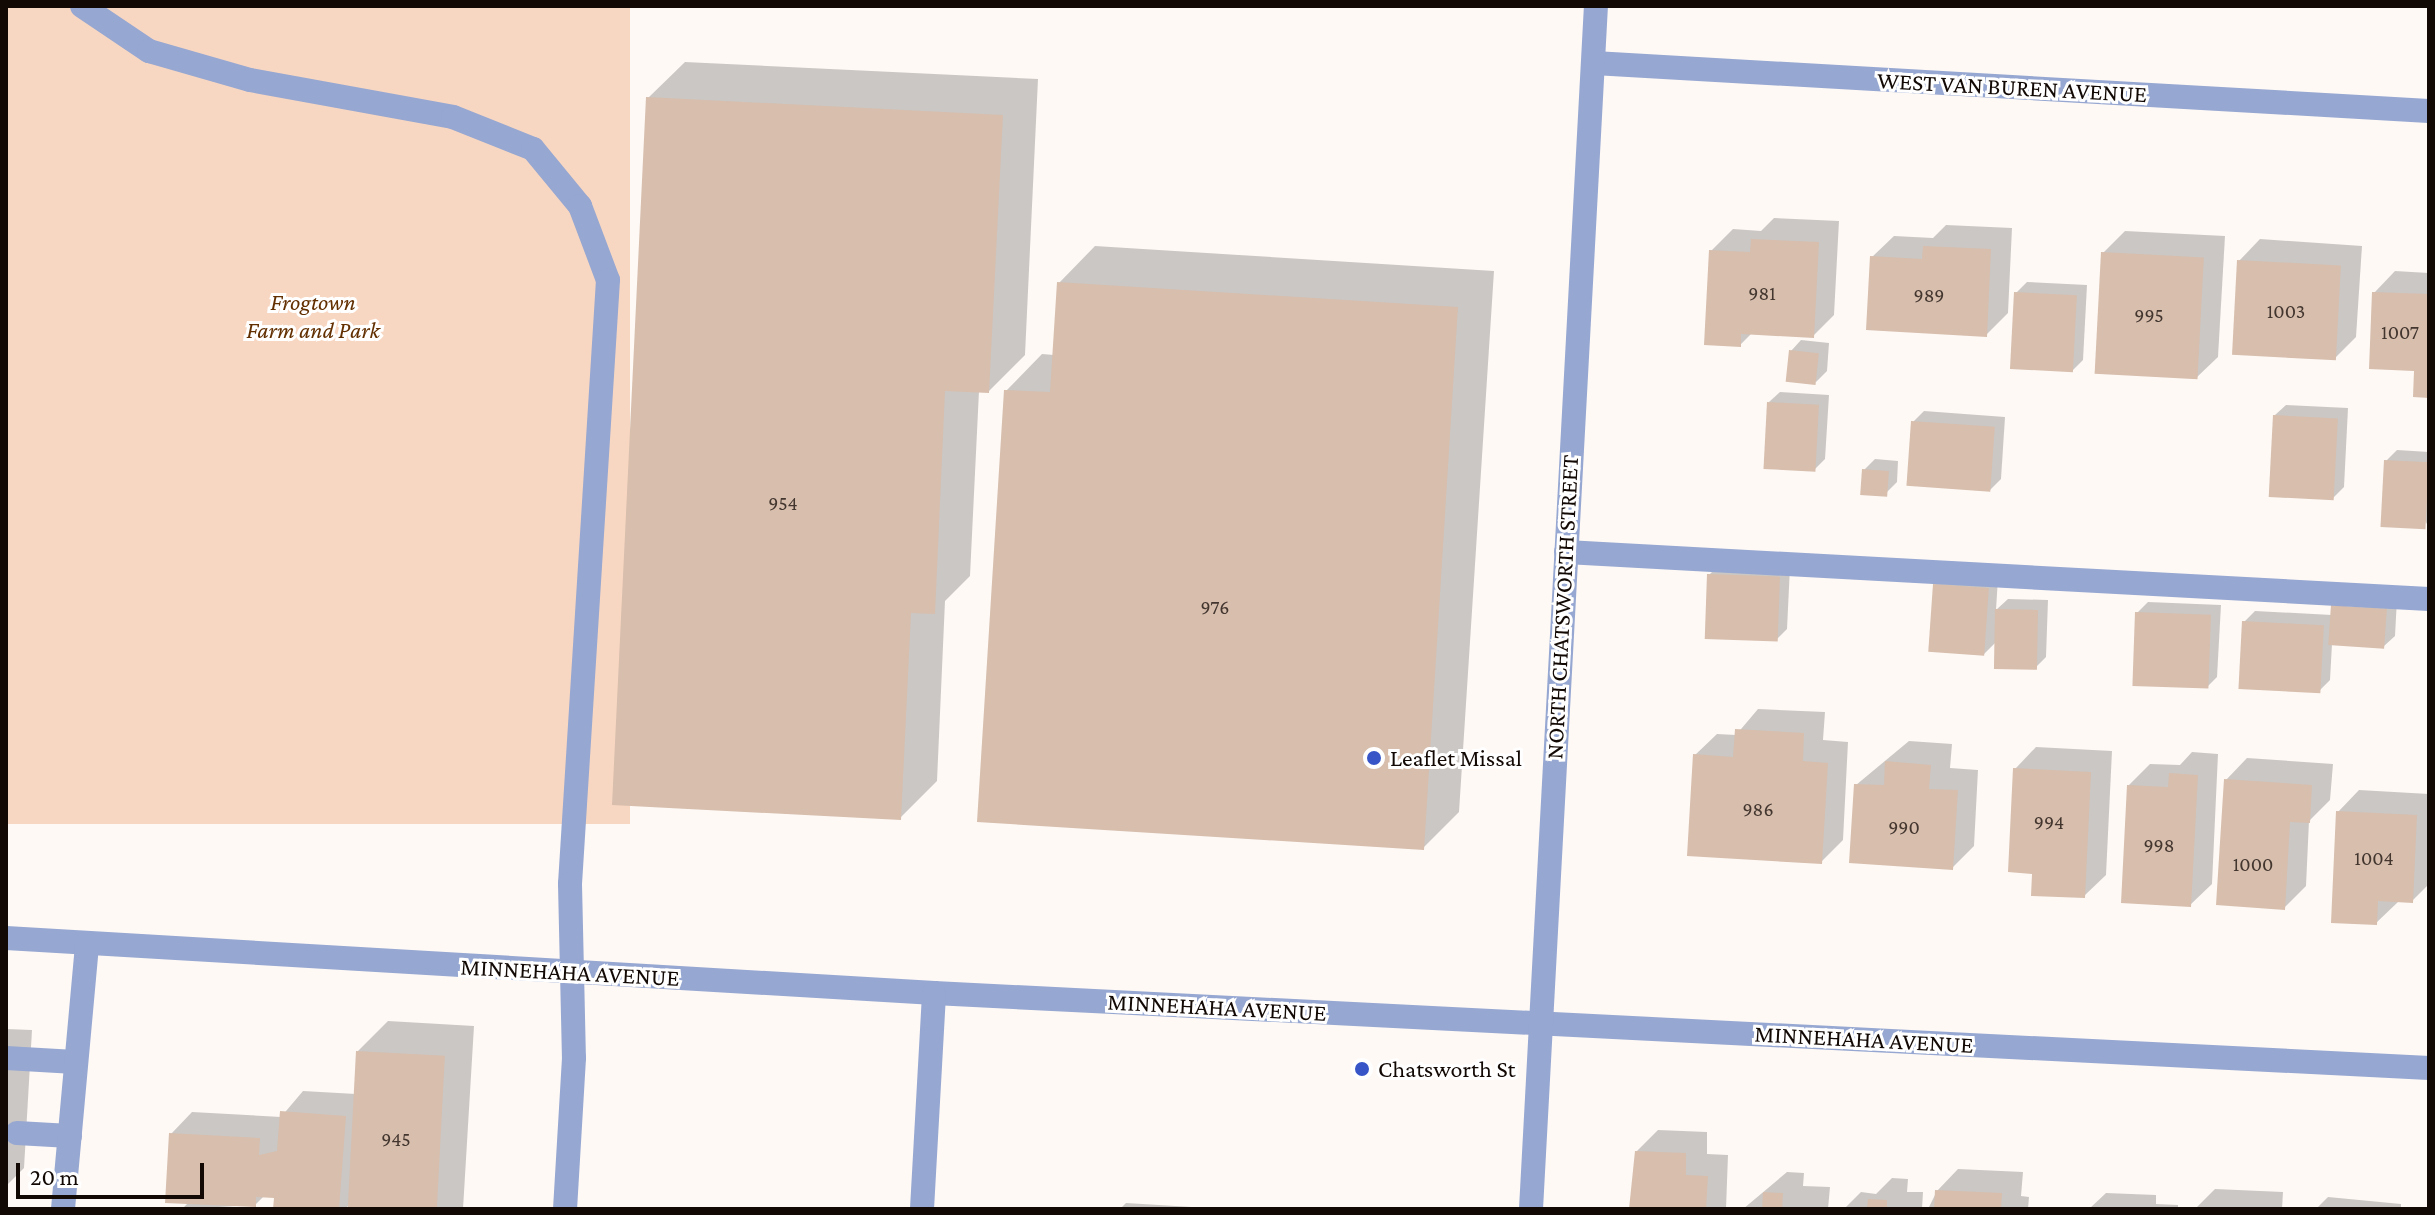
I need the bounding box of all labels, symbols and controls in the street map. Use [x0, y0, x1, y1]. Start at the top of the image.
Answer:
street label: WEST VAN BUREN AVENUE [1876, 66, 2148, 108]
house number: 981 [1748, 281, 1776, 305]
house number: 989 [1914, 283, 1944, 307]
park label: Frogtown Farm and Park [246, 288, 380, 344]
house number: 1003 [2267, 299, 2305, 323]
house number: 995 [2134, 303, 2164, 327]
house number: 1007 [2381, 320, 2419, 344]
street label: NORTH CHATSWORTH STREET [1540, 454, 1584, 760]
house number: 954 [768, 491, 798, 515]
house number: 976 [1201, 595, 1229, 619]
place label: Leaflet Missal [1390, 744, 1522, 772]
marker: Leaflet Missal [1365, 749, 1383, 767]
house number: 986 [1742, 797, 1774, 821]
house number: 994 [2034, 810, 2064, 834]
house number: 990 [1888, 815, 1920, 839]
house number: 998 [2143, 833, 2175, 857]
house number: 1004 [2354, 846, 2394, 870]
house number: 1000 [2233, 852, 2273, 876]
street label: MINNEHAHA AVENUE [460, 952, 680, 992]
street label: MINNEHAHA AVENUE [1107, 987, 1327, 1027]
street label: MINNEHAHA AVENUE [1754, 1019, 1974, 1059]
place label: Chatsworth St [1378, 1055, 1516, 1083]
marker: Chatsworth St [1353, 1060, 1371, 1078]
house number: 945 [381, 1127, 411, 1151]
scale bar [20, 1147, 208, 1197]
text: 20 m [30, 1163, 79, 1190]

